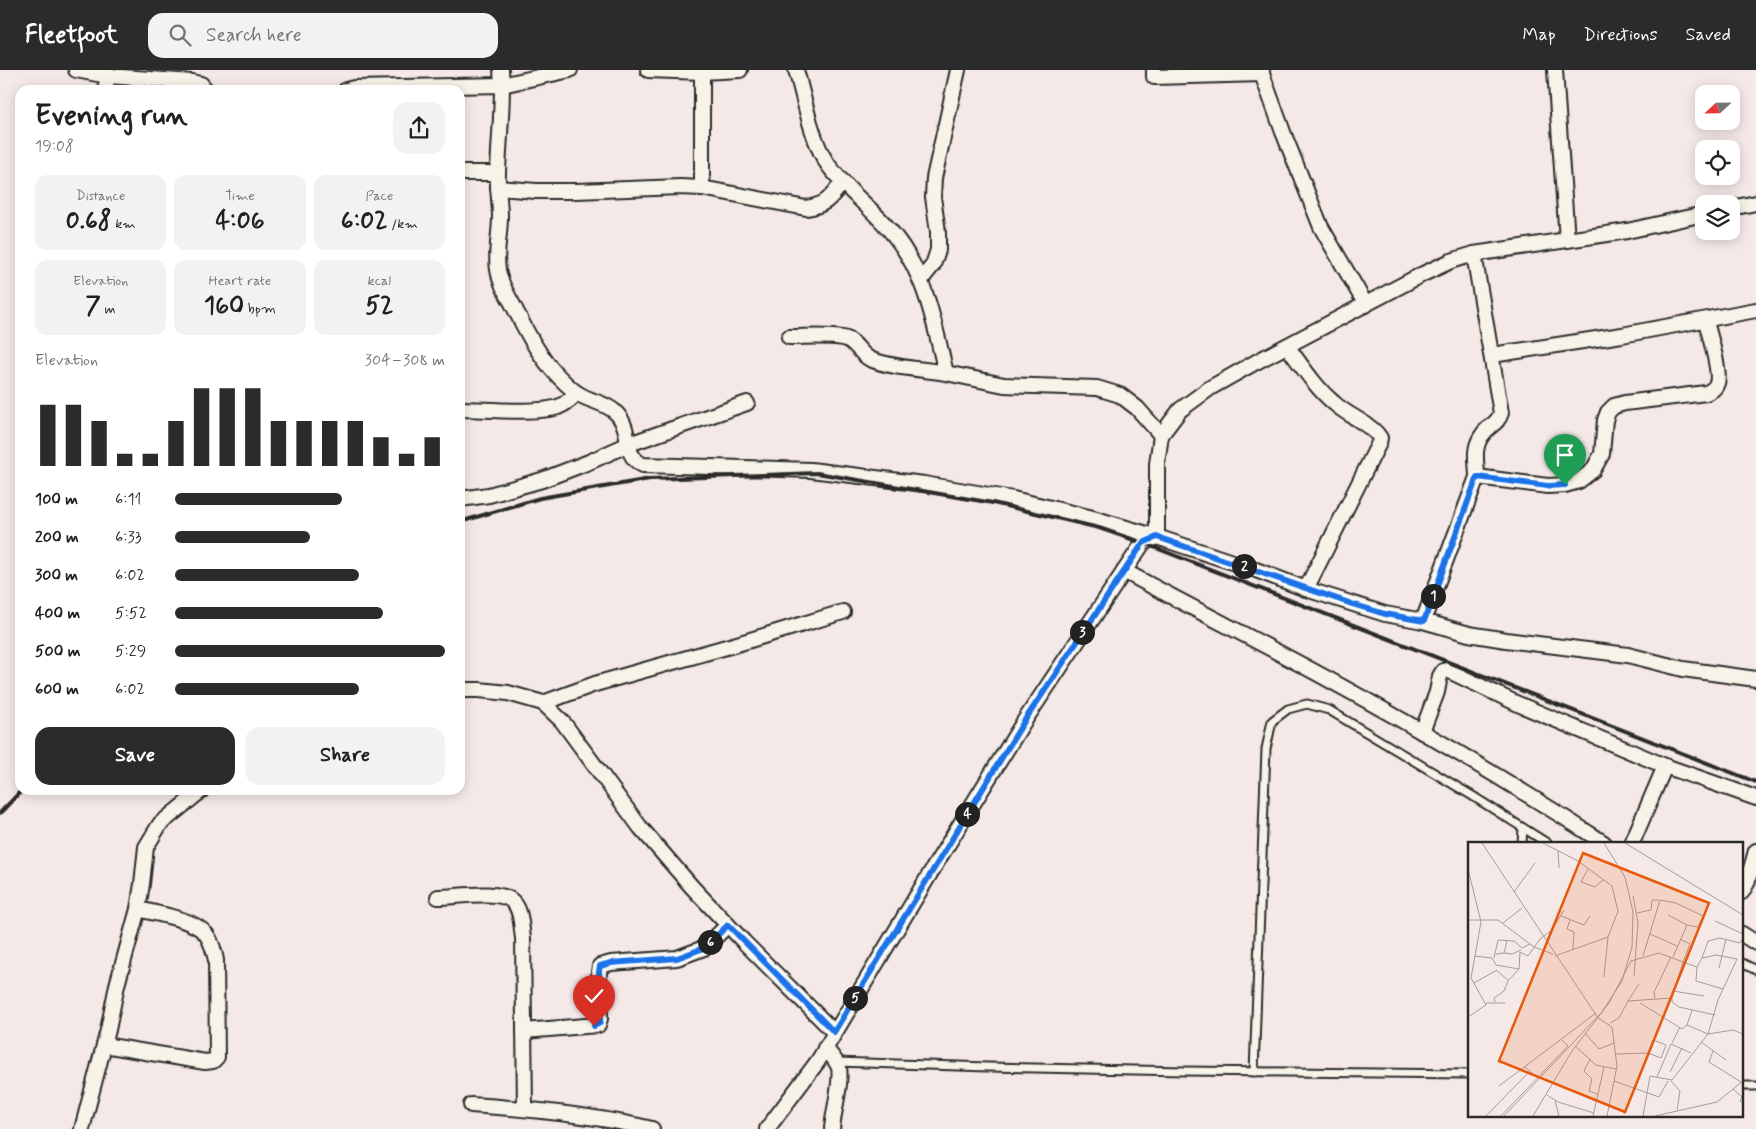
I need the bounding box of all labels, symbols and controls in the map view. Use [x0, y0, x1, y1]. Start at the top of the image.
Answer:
search box [148, 13, 498, 58]
text: Fleetfoot [25, 20, 118, 51]
icon: search [166, 21, 194, 49]
text: Search here [206, 23, 302, 48]
text: Map [1523, 23, 1556, 47]
text: Directions [1584, 23, 1658, 47]
text: Saved [1686, 23, 1731, 47]
north arrow [1695, 85, 1740, 130]
map controls [1695, 85, 1740, 240]
text: Evening run [35, 98, 188, 135]
button: share [393, 102, 445, 154]
text: 19:08 [35, 136, 74, 157]
button: locate [1695, 140, 1740, 185]
text: Distance [76, 187, 125, 205]
text: Time [225, 187, 255, 205]
text: Pace [365, 187, 393, 205]
button: layers [1695, 195, 1740, 240]
text: 0.68 [66, 205, 111, 238]
text: 4:06 [215, 205, 265, 238]
text: 6:02 [341, 205, 387, 238]
text: km [111, 215, 136, 233]
text: /km [387, 215, 418, 233]
text: Elevation [73, 272, 128, 290]
text: Heart rate [209, 272, 271, 290]
text: kcal [368, 272, 391, 290]
text: 7 [86, 290, 101, 323]
text: 160 [204, 290, 244, 323]
text: 52 [365, 290, 393, 323]
text: m [101, 300, 116, 318]
text: bpm [244, 300, 276, 318]
text: Elevation [35, 350, 98, 371]
text: 304–308 m [365, 350, 445, 371]
pin [1544, 434, 1586, 485]
icon: arrive [1551, 441, 1579, 469]
text: 100 m [35, 489, 78, 510]
text: 6:11 [115, 489, 142, 510]
text: 200 m [35, 527, 79, 548]
text: 6:33 [115, 527, 141, 548]
pin: 2 [1232, 554, 1256, 578]
text: 2 [1241, 557, 1248, 575]
text: 300 m [35, 565, 78, 586]
text: 6:02 [115, 565, 145, 586]
pin: 1 [1420, 584, 1446, 608]
text: 1 [1430, 587, 1437, 605]
text: 400 m [35, 603, 80, 624]
text: 5:52 [115, 603, 147, 624]
pin: 3 [1070, 620, 1094, 644]
text: 3 [1079, 623, 1086, 641]
text: 500 m [35, 641, 80, 662]
text: 5:29 [115, 641, 146, 662]
text: 600 m [35, 679, 79, 700]
text: 6:02 [115, 679, 145, 700]
button: Save [35, 727, 235, 785]
button: Share [245, 727, 445, 785]
pin: 4 [954, 802, 980, 826]
text: 4 [963, 805, 972, 823]
inset map [1468, 842, 1744, 1116]
pin: 6 [698, 930, 722, 954]
text: 6 [707, 933, 714, 951]
pin [573, 975, 615, 1026]
icon: check [580, 982, 608, 1010]
pin: 5 [842, 986, 868, 1010]
text: 5 [851, 989, 860, 1007]

